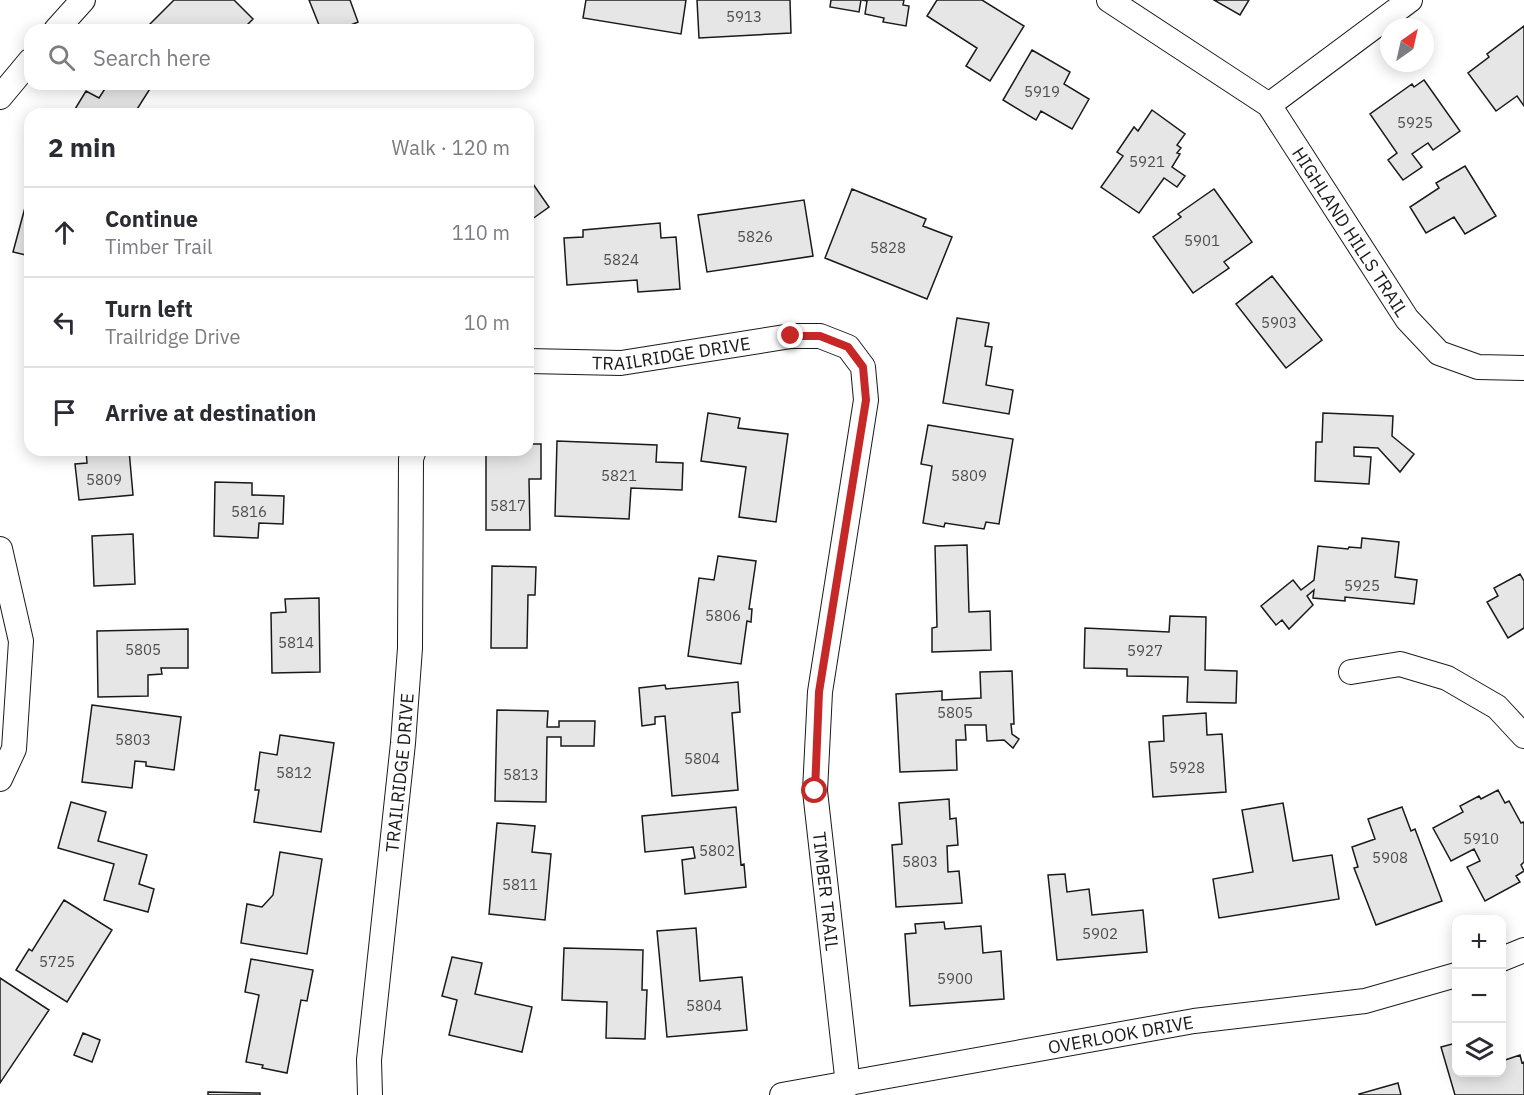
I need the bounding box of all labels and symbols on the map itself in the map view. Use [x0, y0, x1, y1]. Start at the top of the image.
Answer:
house number: 5913 [726, 7, 762, 26]
north arrow [1380, 18, 1434, 72]
house number: 5919 [1024, 82, 1060, 101]
house number: 5925 [1397, 113, 1433, 132]
street label: HIGHLAND HILLS TRAIL [1287, 142, 1414, 321]
house number: 5921 [1129, 152, 1165, 171]
house number: 5826 [737, 227, 773, 246]
house number: 5901 [1184, 231, 1220, 250]
house number: 5828 [870, 238, 906, 257]
house number: 5824 [603, 250, 639, 269]
house number: 5903 [1261, 313, 1297, 332]
route end [777, 322, 803, 348]
street label: TRAILRIDGE DRIVE [592, 331, 752, 375]
house number: 5821 [601, 466, 637, 485]
house number: 5809 [951, 466, 987, 485]
house number: 5809 [86, 470, 122, 489]
house number: 5817 [490, 496, 526, 515]
house number: 5816 [231, 502, 267, 521]
house number: 5925 [1344, 576, 1380, 595]
house number: 5806 [705, 606, 741, 625]
house number: 5814 [278, 633, 314, 652]
house number: 5805 [125, 640, 161, 659]
house number: 5927 [1127, 641, 1163, 660]
street label: TRAILRIDGE DRIVE [380, 692, 418, 853]
house number: 5805 [937, 703, 973, 722]
house number: 5803 [115, 730, 151, 749]
house number: 5804 [684, 749, 720, 768]
house number: 5928 [1169, 758, 1205, 777]
house number: 5812 [276, 763, 312, 782]
house number: 5813 [503, 765, 539, 784]
route start [801, 777, 827, 803]
house number: 5910 [1463, 829, 1499, 848]
street label: TIMBER TRAIL [808, 831, 844, 952]
house number: 5802 [699, 841, 735, 860]
house number: 5908 [1372, 848, 1408, 867]
house number: 5803 [902, 852, 938, 871]
house number: 5811 [502, 875, 538, 894]
house number: 5902 [1082, 924, 1118, 943]
house number: 5725 [39, 952, 75, 971]
house number: 5900 [937, 969, 973, 988]
house number: 5804 [686, 996, 722, 1015]
street label: OVERLOOK DRIVE [1046, 1010, 1195, 1059]

